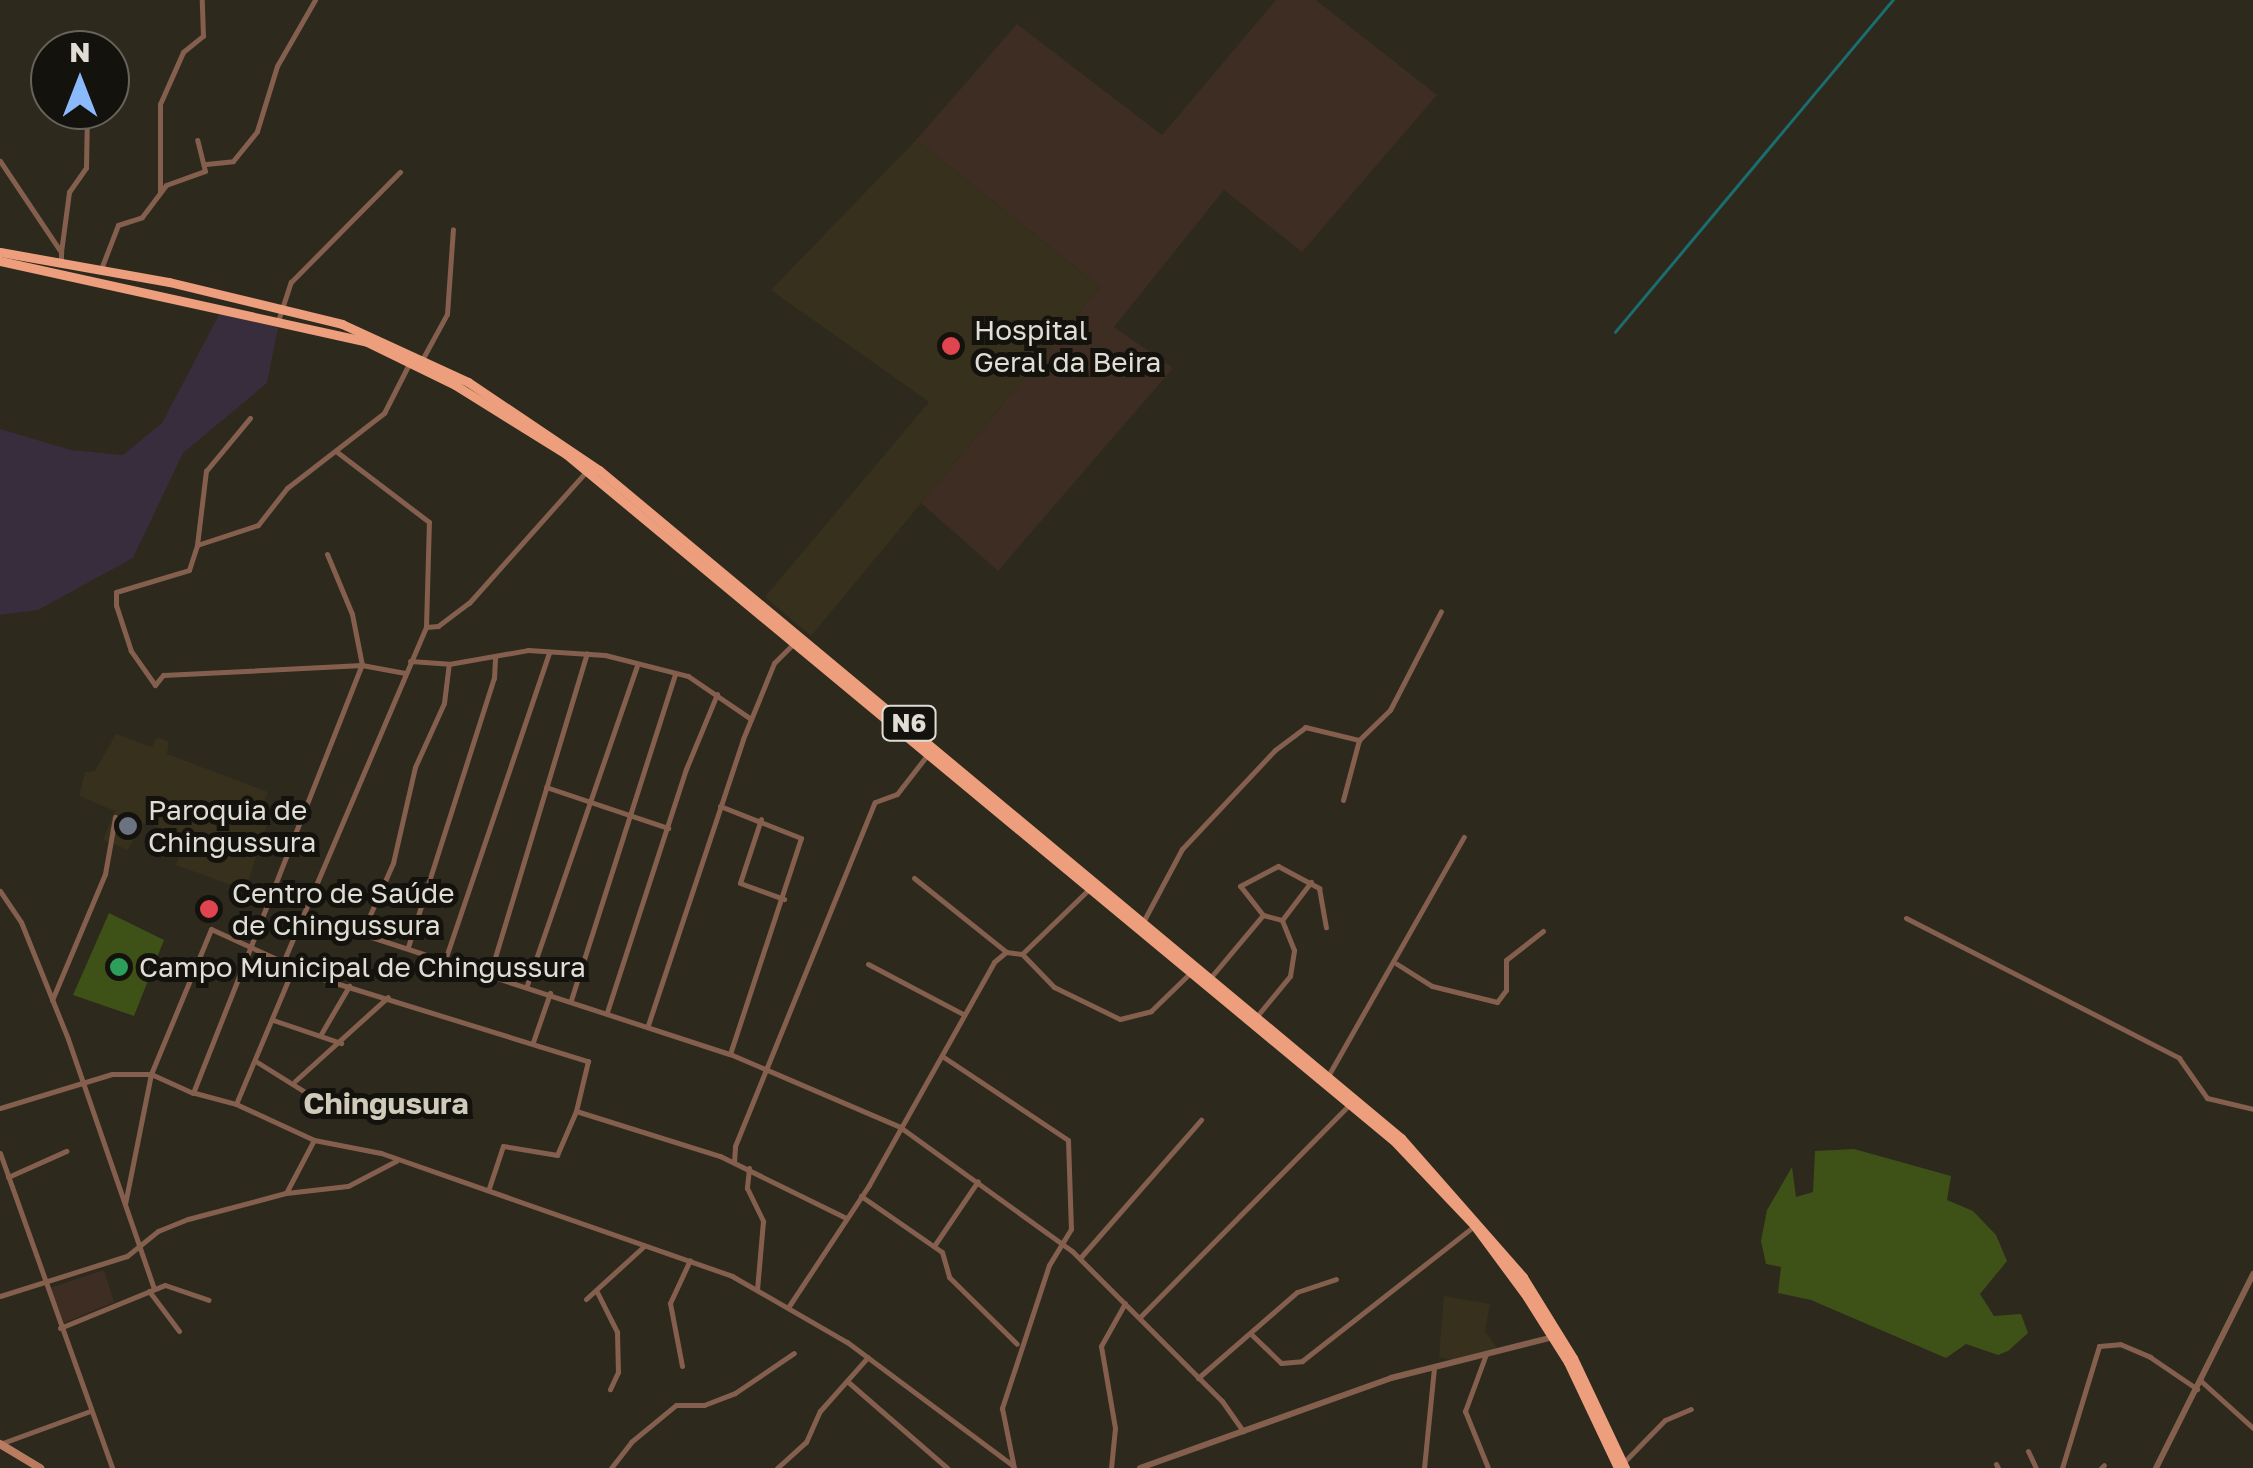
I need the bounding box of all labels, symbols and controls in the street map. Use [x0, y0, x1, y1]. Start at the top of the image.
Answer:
north arrow [30, 30, 130, 130]
text: N [69, 35, 91, 68]
place label: Hospital Geral da Beira [974, 313, 1161, 379]
marker: Hospital Geral da Beira [938, 333, 964, 359]
road number: N6 [882, 703, 936, 743]
place label: Paroquia de Chingussura [148, 793, 316, 859]
marker: Paroquia de Chingussura [117, 815, 139, 837]
place label: Centro de Saúde de Chingussura [232, 876, 454, 942]
marker: Centro de Saúde de Chingussura [196, 896, 222, 922]
place label: Campo Municipal de Chingussura [139, 950, 586, 984]
marker: Campo Municipal de Chingussura [108, 956, 130, 978]
district label: Chingusura [303, 1085, 469, 1121]

